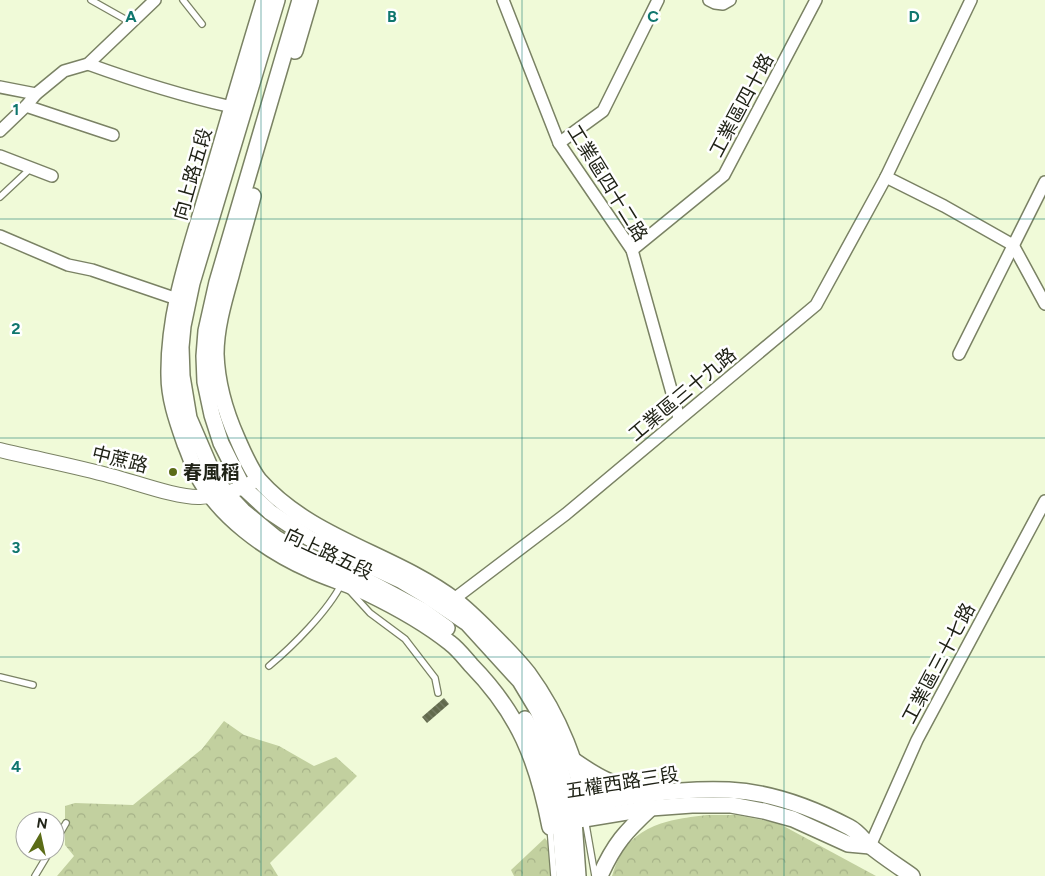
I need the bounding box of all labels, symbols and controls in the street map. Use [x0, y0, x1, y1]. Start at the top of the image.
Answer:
text: A [125, 7, 137, 26]
text: B [387, 7, 397, 26]
text: C [647, 7, 659, 26]
text: D [908, 7, 920, 26]
street label: 工業區四十路 [705, 50, 778, 161]
text: 1 [13, 100, 19, 119]
street label: 工業區四十二路 [563, 121, 653, 246]
street label: 向上路五段 [168, 125, 217, 223]
text: 2 [11, 319, 21, 338]
street label: 工業區三十九路 [624, 343, 741, 446]
street label: 中蔗路 [89, 441, 150, 478]
place label: 春風稻 [183, 461, 240, 484]
marker: 春風稻 [167, 466, 179, 478]
street label: 向上路五段 [281, 523, 377, 584]
text: 3 [12, 538, 21, 557]
street label: 工業區三十七路 [897, 599, 980, 727]
text: 4 [11, 757, 21, 776]
street label: 五權西路三段 [564, 762, 680, 803]
north arrow [15, 811, 65, 861]
text: N [35, 814, 49, 833]

